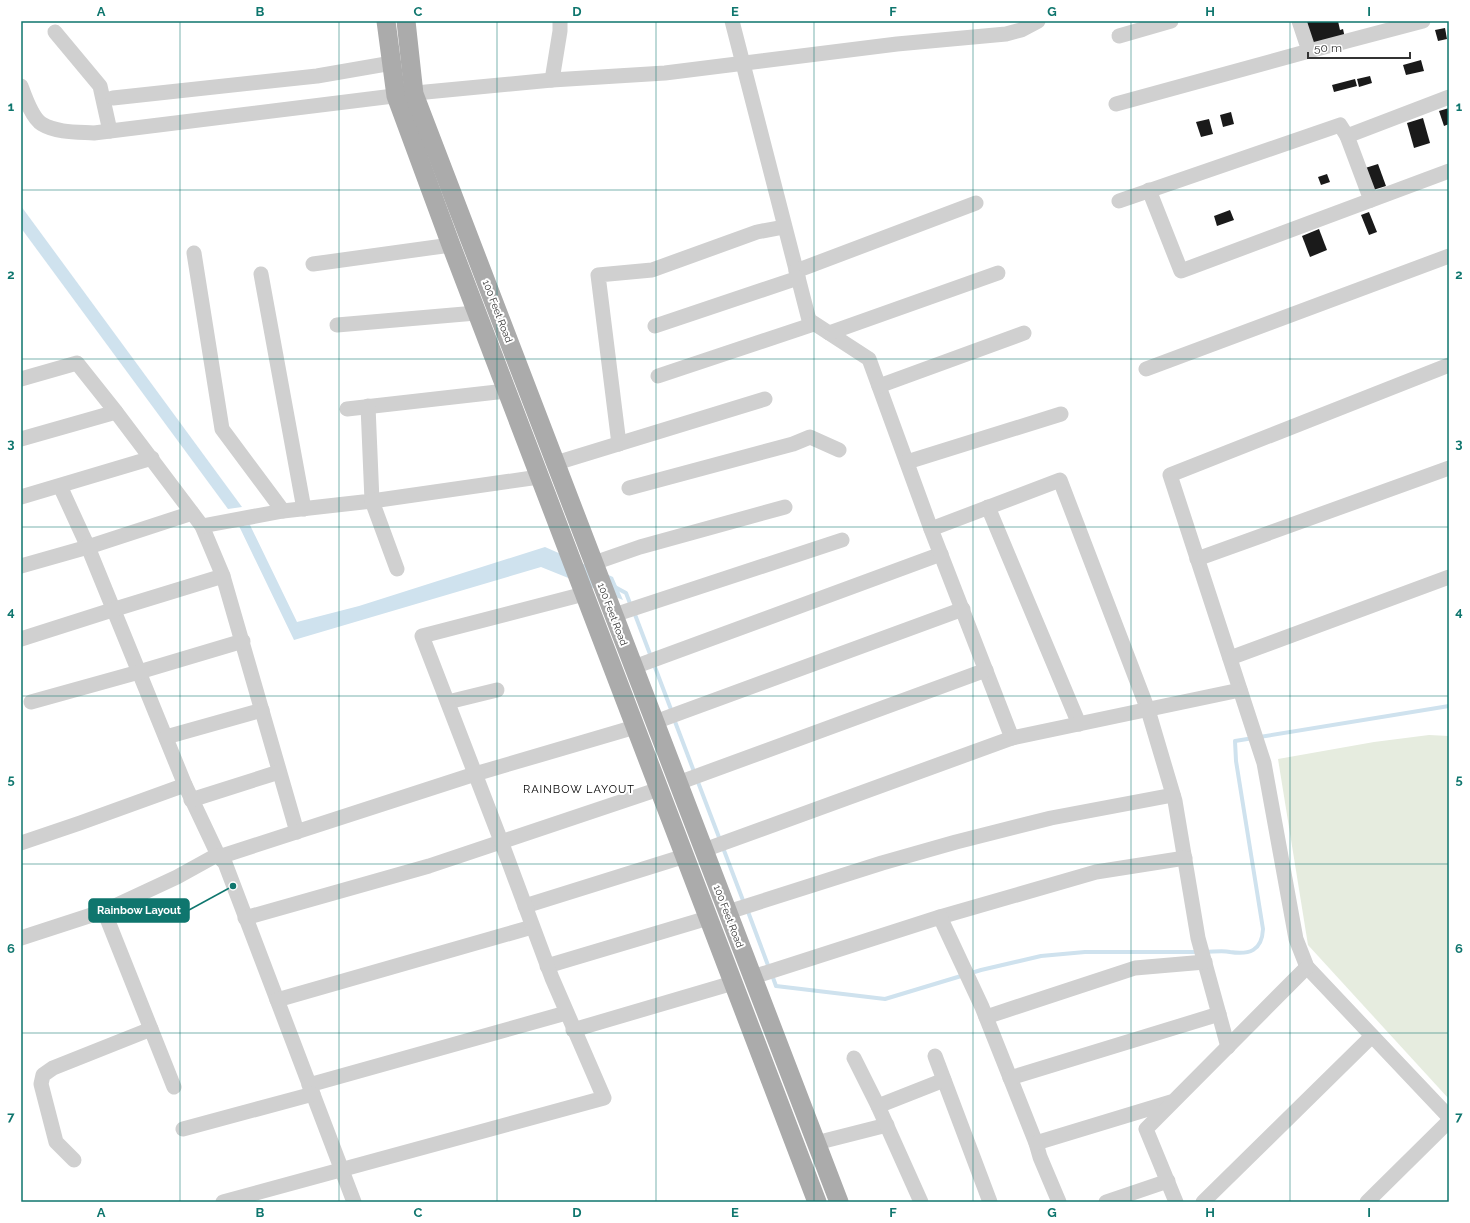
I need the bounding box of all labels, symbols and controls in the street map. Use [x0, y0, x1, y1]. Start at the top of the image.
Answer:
text: A [97, 4, 106, 19]
text: B [256, 4, 265, 19]
text: C [414, 4, 423, 19]
text: D [572, 4, 582, 19]
text: E [731, 4, 739, 19]
text: F [889, 4, 897, 19]
text: G [1047, 4, 1057, 19]
text: H [1205, 4, 1215, 19]
text: I [1367, 4, 1371, 19]
scale bar [1308, 34, 1410, 60]
text: 50 m [1314, 41, 1342, 55]
text: 1 [8, 99, 15, 114]
text: 1 [1456, 99, 1463, 114]
text: 2 [7, 267, 15, 282]
text: 2 [1455, 267, 1463, 282]
street label: 100 Feet Road [481, 278, 515, 344]
text: 3 [7, 436, 15, 451]
text: 3 [1455, 436, 1463, 451]
street label: 100 Feet Road [596, 581, 630, 647]
text: 4 [7, 604, 15, 619]
text: 4 [1455, 604, 1463, 619]
text: 5 [7, 772, 15, 787]
text: 5 [1455, 772, 1463, 787]
district label: RAINBOW LAYOUT [523, 783, 635, 796]
street label: 100 Feet Road [712, 883, 746, 949]
callout: Rainbow Layout [89, 899, 189, 922]
text: Rainbow Layout [97, 904, 182, 917]
text: 6 [7, 941, 15, 956]
text: 6 [1455, 941, 1463, 956]
text: 7 [7, 1109, 15, 1124]
text: 7 [1455, 1109, 1463, 1124]
text: A [97, 1205, 106, 1220]
text: B [256, 1205, 265, 1220]
text: C [414, 1205, 423, 1220]
text: D [572, 1205, 582, 1220]
text: E [731, 1205, 739, 1220]
text: F [889, 1205, 897, 1220]
text: G [1047, 1205, 1057, 1220]
text: H [1205, 1205, 1215, 1220]
text: I [1367, 1205, 1371, 1220]

